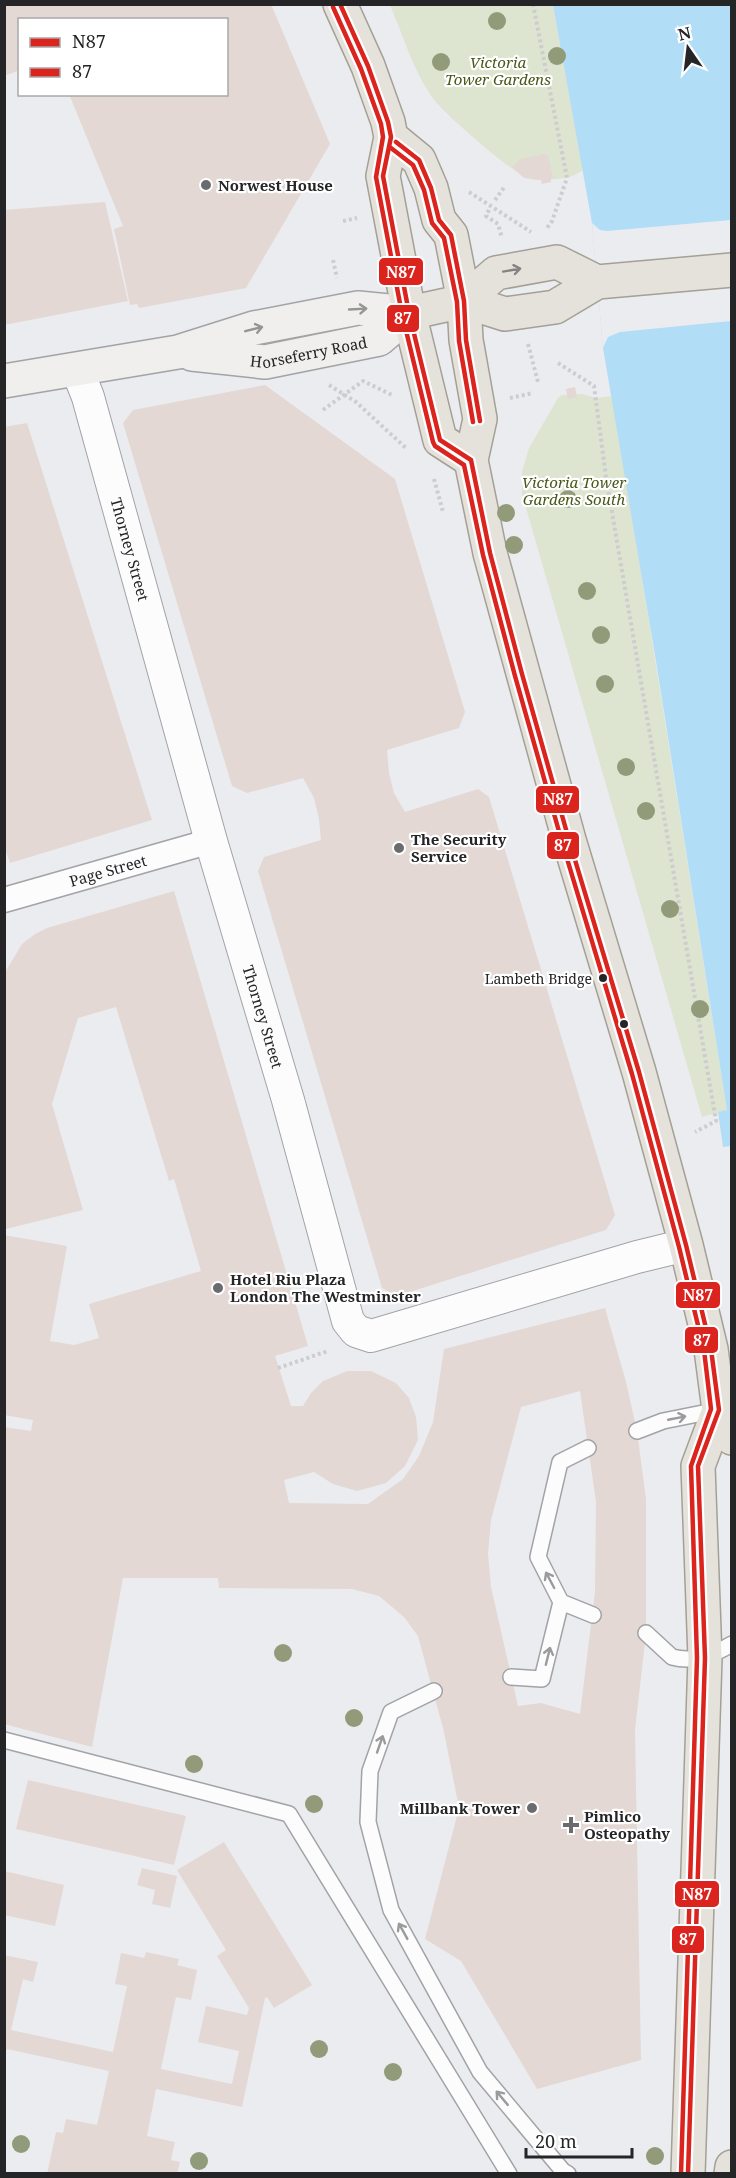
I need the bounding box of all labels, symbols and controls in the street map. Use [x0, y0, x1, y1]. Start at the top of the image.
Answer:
legend [18, 18, 228, 96]
north arrow [658, 18, 718, 78]
text: N [676, 21, 694, 46]
text: N87 [72, 29, 106, 53]
park label: Victoria Tower Gardens [445, 52, 551, 89]
text: 87 [72, 59, 92, 83]
place label: Norwest House [218, 175, 333, 195]
marker: Norwest House [199, 178, 213, 192]
line badge: N87 [378, 257, 424, 286]
text: N87 [386, 261, 416, 283]
one-way arrow [501, 264, 521, 275]
one-way arrow [348, 304, 367, 315]
line badge: 87 [386, 304, 420, 333]
text: 87 [394, 307, 412, 329]
one-way arrow [244, 323, 263, 335]
street label: Horseferry Road [249, 332, 369, 372]
park label: Victoria Tower Gardens South [522, 472, 627, 509]
street label: Thorney Street [106, 495, 154, 603]
line badge: N87 [535, 785, 580, 814]
text: N87 [543, 788, 573, 810]
place label: The Security Service [411, 829, 507, 866]
line badge: 87 [546, 831, 580, 860]
text: 87 [554, 834, 572, 856]
marker: The Security Service [392, 841, 406, 855]
street label: Page Street [67, 850, 149, 891]
street label: Thorney Street [238, 963, 288, 1070]
place label: Lambeth Bridge [485, 969, 592, 988]
marker: Lambeth Bridge [597, 972, 609, 984]
unlabelled marker [618, 1018, 630, 1030]
place label: Hotel Riu Plaza London The Westminster [230, 1269, 421, 1306]
marker: Hotel Riu Plaza London The Westminster [211, 1281, 225, 1295]
line badge: N87 [675, 1281, 721, 1309]
text: N87 [683, 1284, 713, 1306]
line badge: 87 [684, 1326, 719, 1354]
text: 87 [693, 1329, 711, 1351]
one-way arrow [667, 1412, 687, 1423]
one-way arrow [544, 1572, 555, 1590]
one-way arrow [542, 1646, 554, 1665]
one-way arrow [375, 1735, 386, 1754]
place label: Millbank Tower [400, 1798, 520, 1818]
marker: Millbank Tower [525, 1801, 539, 1815]
place label: Pimlico Osteopathy [584, 1806, 670, 1843]
marker: Pimlico Osteopathy [562, 1816, 580, 1834]
line badge: N87 [674, 1880, 720, 1908]
text: N87 [682, 1883, 712, 1905]
one-way arrow [397, 1923, 409, 1940]
line badge: 87 [671, 1925, 705, 1954]
text: 87 [679, 1928, 697, 1950]
one-way arrow [495, 2091, 509, 2106]
scale bar [526, 2121, 632, 2159]
text: 20 m [535, 2129, 577, 2153]

